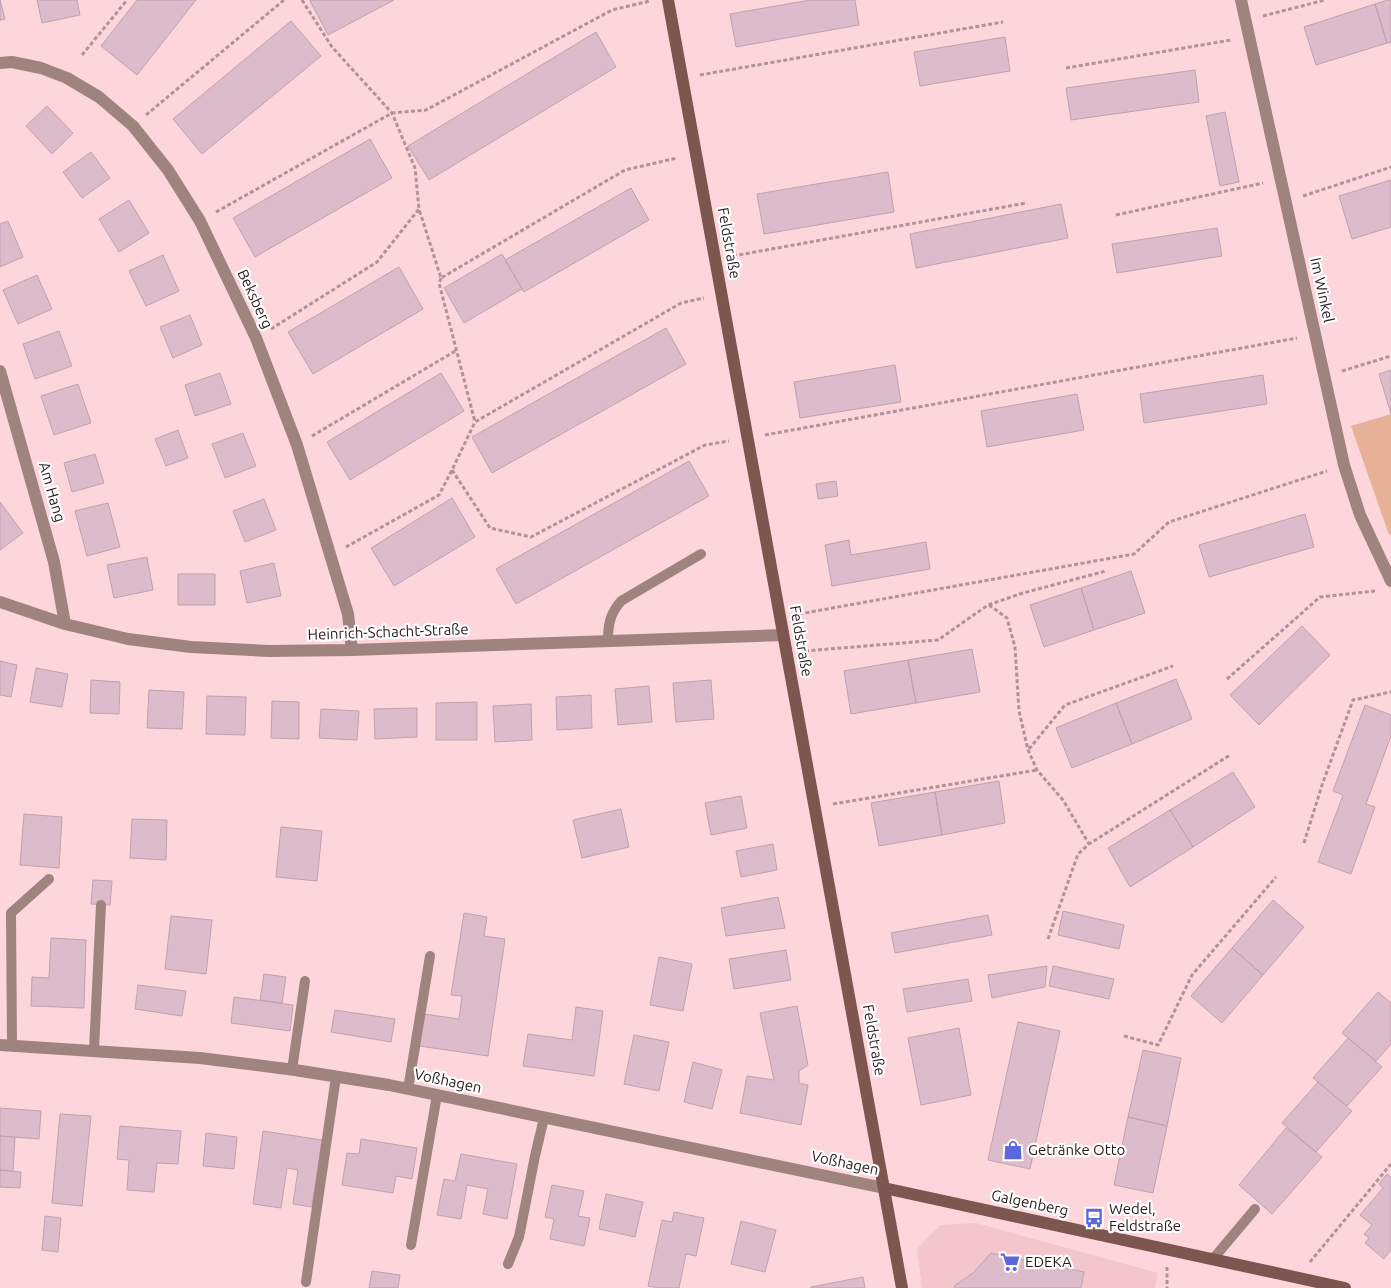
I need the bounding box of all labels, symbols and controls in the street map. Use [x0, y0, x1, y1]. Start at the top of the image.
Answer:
street label: Feldstraße [715, 206, 744, 280]
street label: Im Winkel [1307, 256, 1338, 324]
street label: Beksberg [234, 267, 277, 331]
street label: Am Hang [36, 460, 69, 524]
street label: Feldstraße [787, 604, 816, 678]
street label: Heinrich-Schacht-Straße [307, 620, 469, 643]
street label: Feldstraße [860, 1003, 889, 1077]
street label: Voßhagen [413, 1065, 483, 1096]
shop icon: Getränke Otto [1002, 1139, 1024, 1161]
place label: Getränke Otto [1028, 1141, 1125, 1158]
street label: Voßhagen [810, 1147, 880, 1178]
street label: Galgenberg [990, 1186, 1070, 1219]
place label: Wedel, Feldstraße [1109, 1200, 1181, 1234]
bus stop icon: Wedel, Feldstraße [1083, 1207, 1105, 1229]
supermarket icon: EDEKA [999, 1251, 1021, 1273]
place label: EDEKA [1025, 1253, 1072, 1270]

